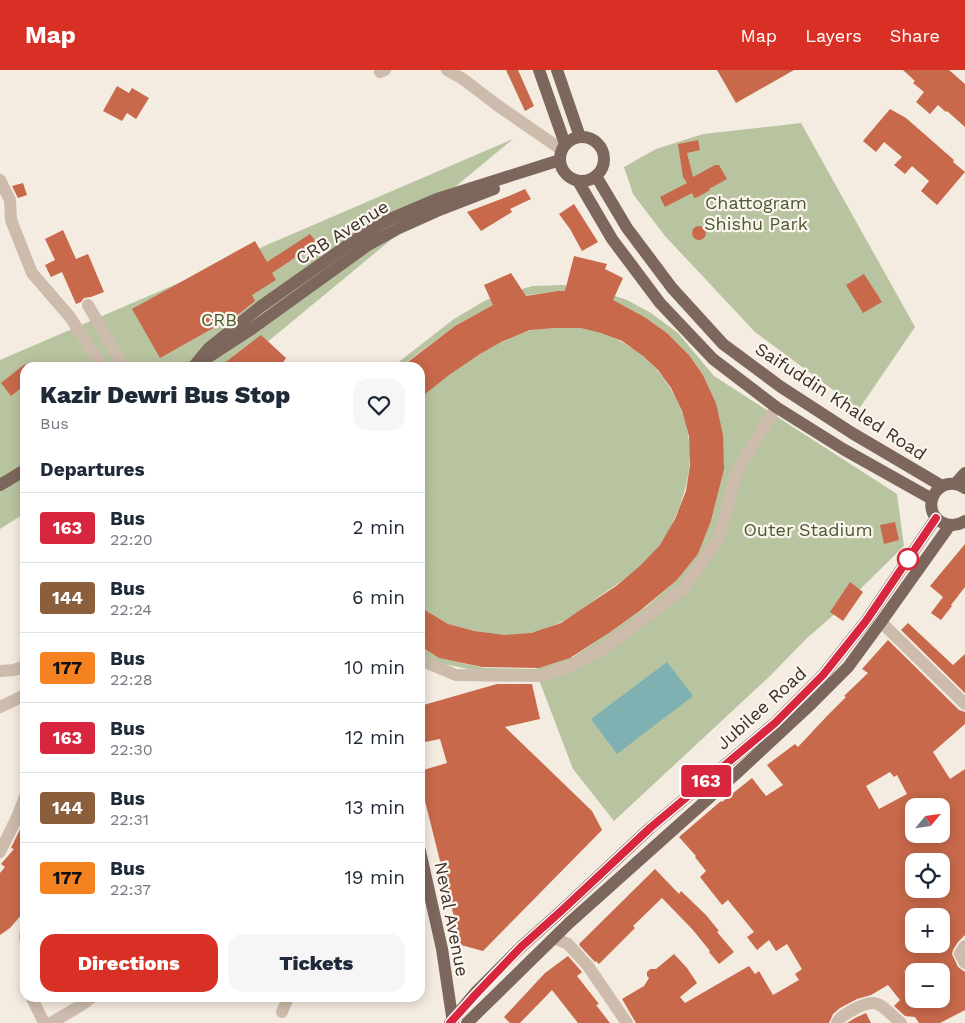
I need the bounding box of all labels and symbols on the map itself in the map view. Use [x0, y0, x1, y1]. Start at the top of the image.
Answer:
park label: Chattogram Shishu Park [704, 192, 808, 234]
street label: CRB Avenue [292, 195, 392, 269]
park label: CRB [201, 309, 237, 330]
street label: Saifuddin Khaled Road [752, 338, 930, 464]
park label: Outer Stadium [743, 519, 873, 540]
unlabelled marker [897, 548, 919, 570]
street label: Jubilee Road [712, 662, 810, 754]
line badge: 163 [677, 765, 735, 797]
north arrow [905, 798, 950, 842]
street label: Neval Avenue [431, 860, 473, 978]

